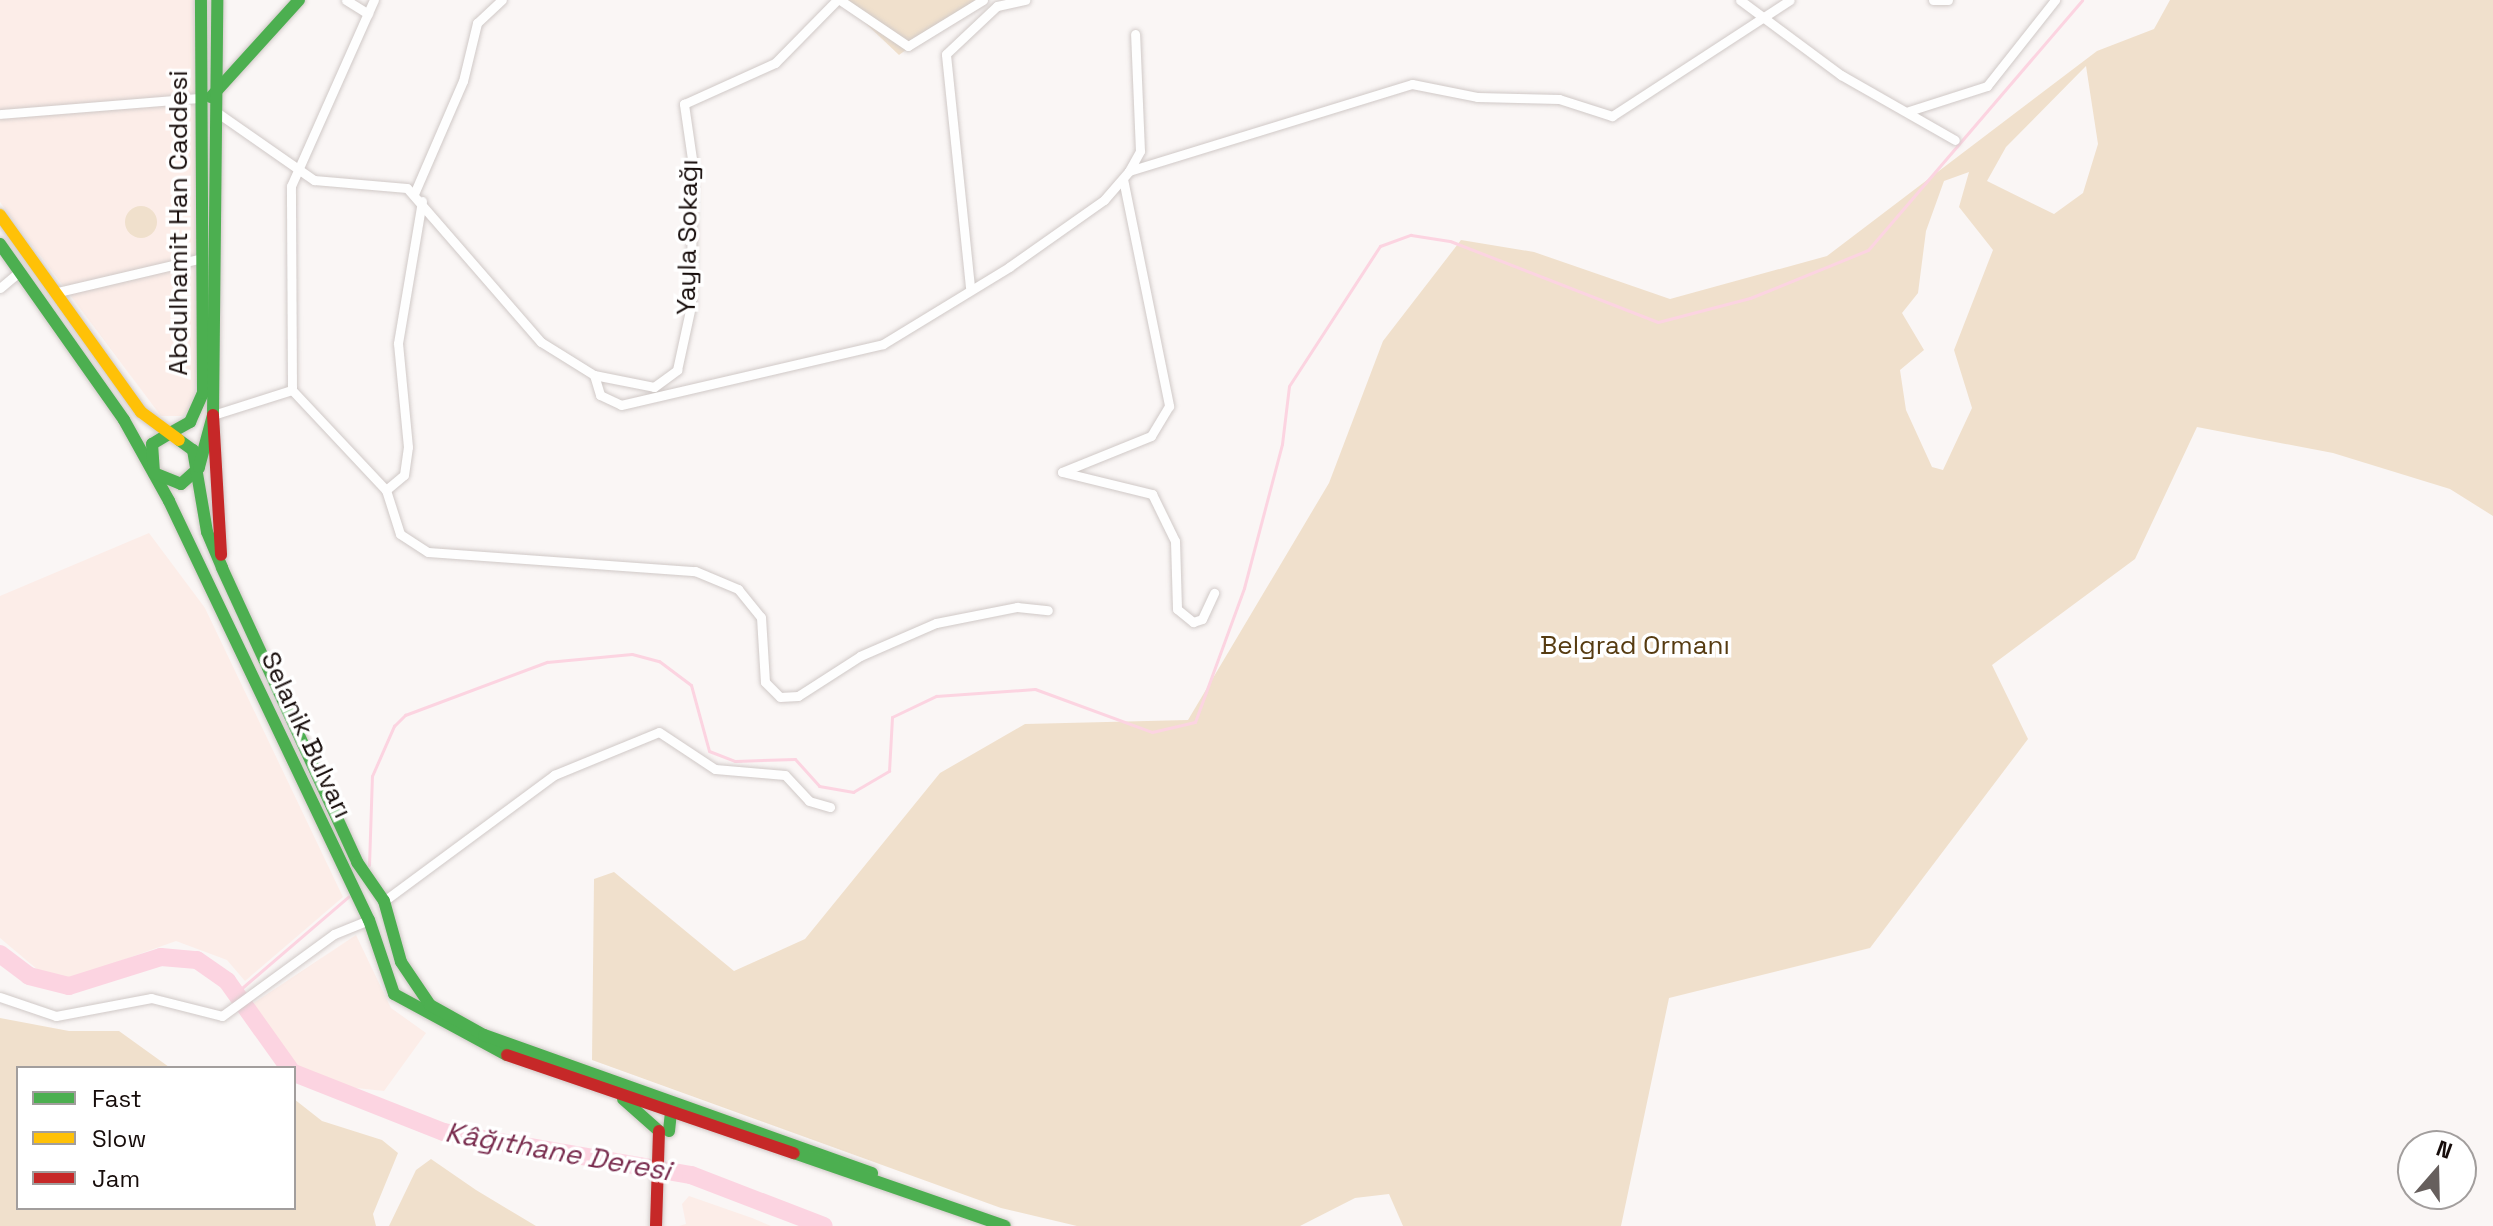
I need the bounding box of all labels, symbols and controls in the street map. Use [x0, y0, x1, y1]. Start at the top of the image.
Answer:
street label: Abdulhamit Han Caddesi [163, 70, 195, 376]
street label: Yayla Sokağı [671, 159, 705, 315]
park label: Belgrad Ormanı [1540, 630, 1730, 662]
street label: Selanik Bulvarı [254, 647, 358, 823]
legend [16, 1066, 296, 1210]
text: Fast [92, 1083, 142, 1114]
water label: Kâğıthane Deresi [443, 1115, 673, 1187]
text: Slow [92, 1123, 146, 1154]
north arrow [2397, 1130, 2477, 1210]
text: N [2433, 1134, 2456, 1165]
text: Jam [92, 1163, 140, 1194]

